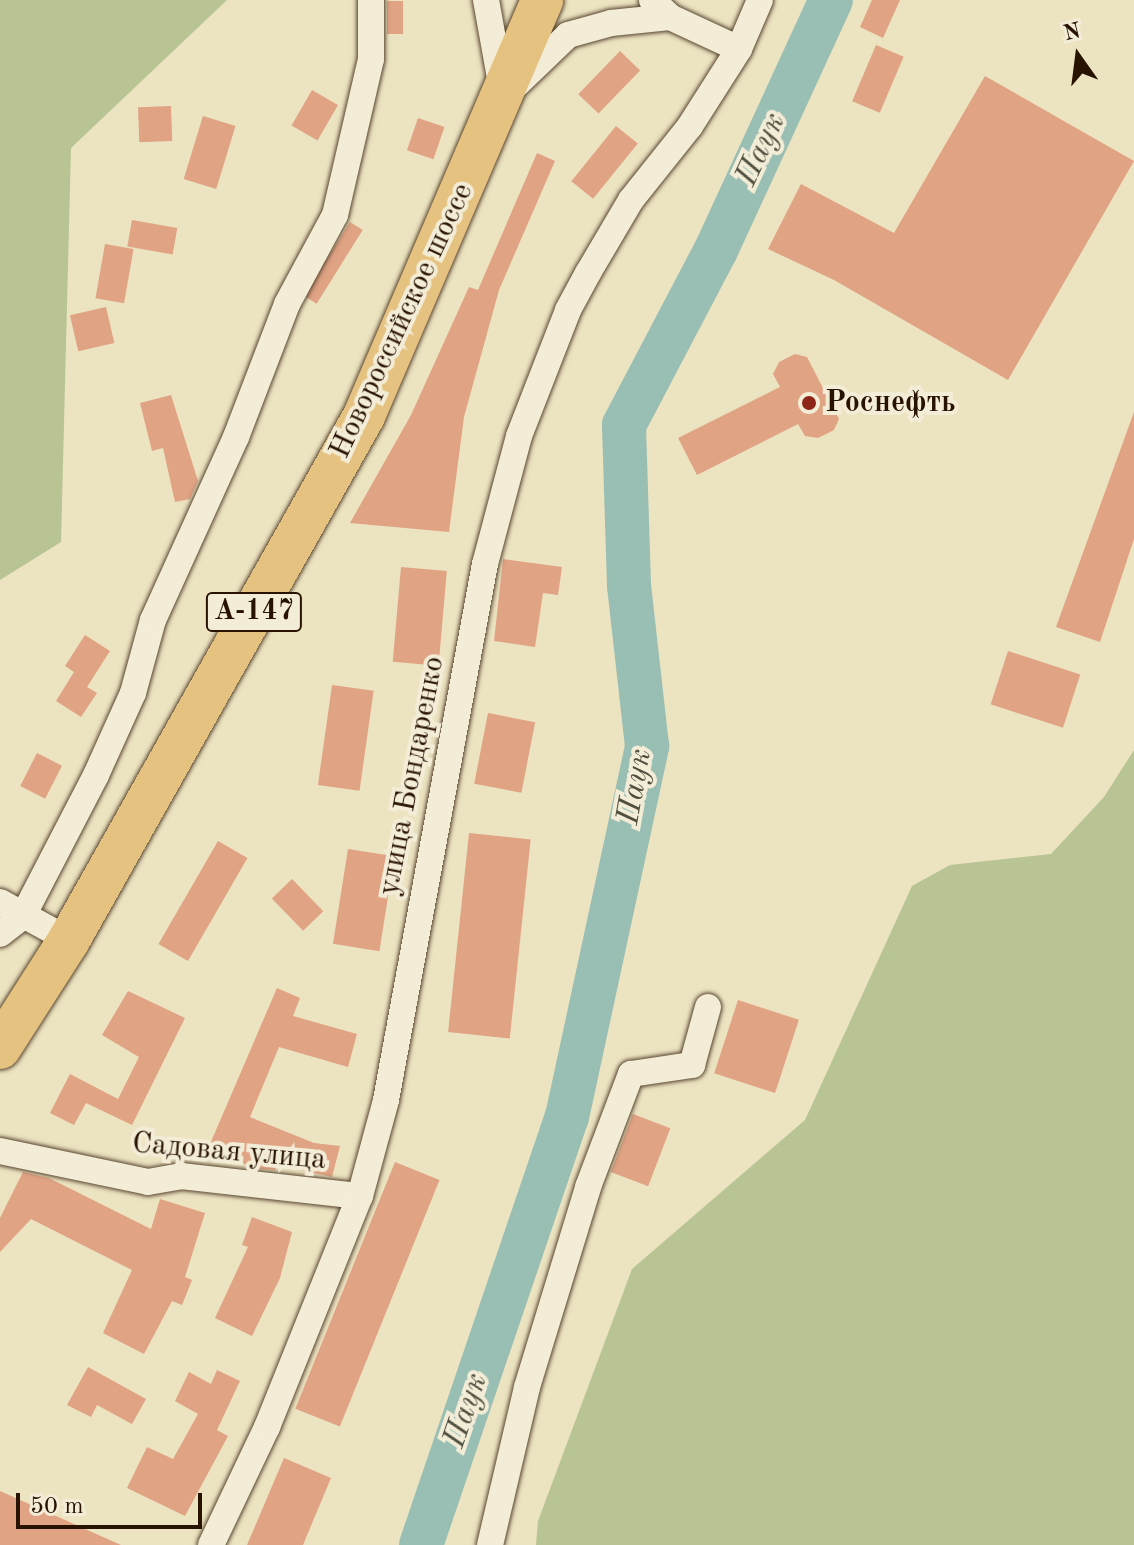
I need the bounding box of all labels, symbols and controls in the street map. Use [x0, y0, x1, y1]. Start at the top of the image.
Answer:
north arrow [1038, 16, 1118, 96]
text: N [1061, 20, 1083, 45]
water label: Паук [728, 107, 796, 193]
street label: Новороссийское шоссе [322, 178, 482, 464]
place label: Роснефть [825, 385, 956, 421]
marker: Роснефть [800, 394, 818, 412]
road number: А-147 [204, 588, 304, 636]
street label: улица Бондаренко [371, 653, 453, 899]
water label: Паук [610, 746, 662, 828]
street label: Садовая улица [131, 1126, 327, 1178]
water label: Паук [436, 1369, 498, 1453]
scale bar [20, 1477, 206, 1527]
text: 50 m [30, 1495, 84, 1519]

